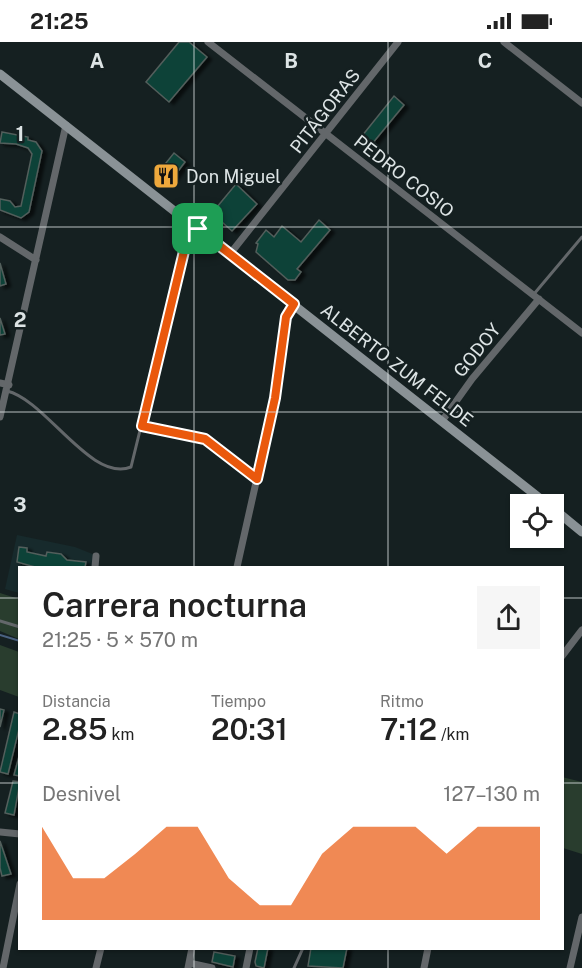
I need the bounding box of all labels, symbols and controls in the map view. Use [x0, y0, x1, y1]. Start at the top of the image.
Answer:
text: 21:25 [30, 8, 89, 34]
text: A [90, 49, 104, 73]
text: B [284, 49, 298, 73]
text: C [478, 49, 492, 73]
street label: PITÁGORAS [285, 64, 364, 157]
text: 1 [16, 122, 24, 146]
street label: PEDRO COSIO [350, 131, 458, 221]
restaurant icon: Don Miguel [151, 161, 181, 191]
place label: Don Miguel [186, 166, 281, 187]
pin [172, 203, 223, 254]
icon: arrive [181, 212, 214, 245]
street label: ALBERTO ZUM FELDE [317, 299, 477, 431]
text: 2 [14, 308, 26, 332]
street label: GODOY [449, 319, 505, 381]
text: 3 [13, 493, 27, 517]
map controls [510, 494, 564, 548]
button: locate [510, 494, 564, 548]
text: Carrera nocturna [42, 586, 307, 624]
button: share [477, 586, 540, 649]
text: 21:25 · 5 × 570 m [42, 628, 198, 652]
text: Distancia [42, 692, 111, 711]
text: Tiempo [211, 692, 266, 711]
text: Ritmo [380, 692, 424, 711]
text: 2.85 [42, 711, 108, 747]
text: 20:31 [211, 711, 288, 747]
text: 7:12 [380, 711, 437, 747]
text: km [108, 725, 134, 744]
text: /km [437, 725, 469, 744]
text: Desnivel [42, 782, 121, 806]
text: 127–130 m [443, 782, 540, 806]

